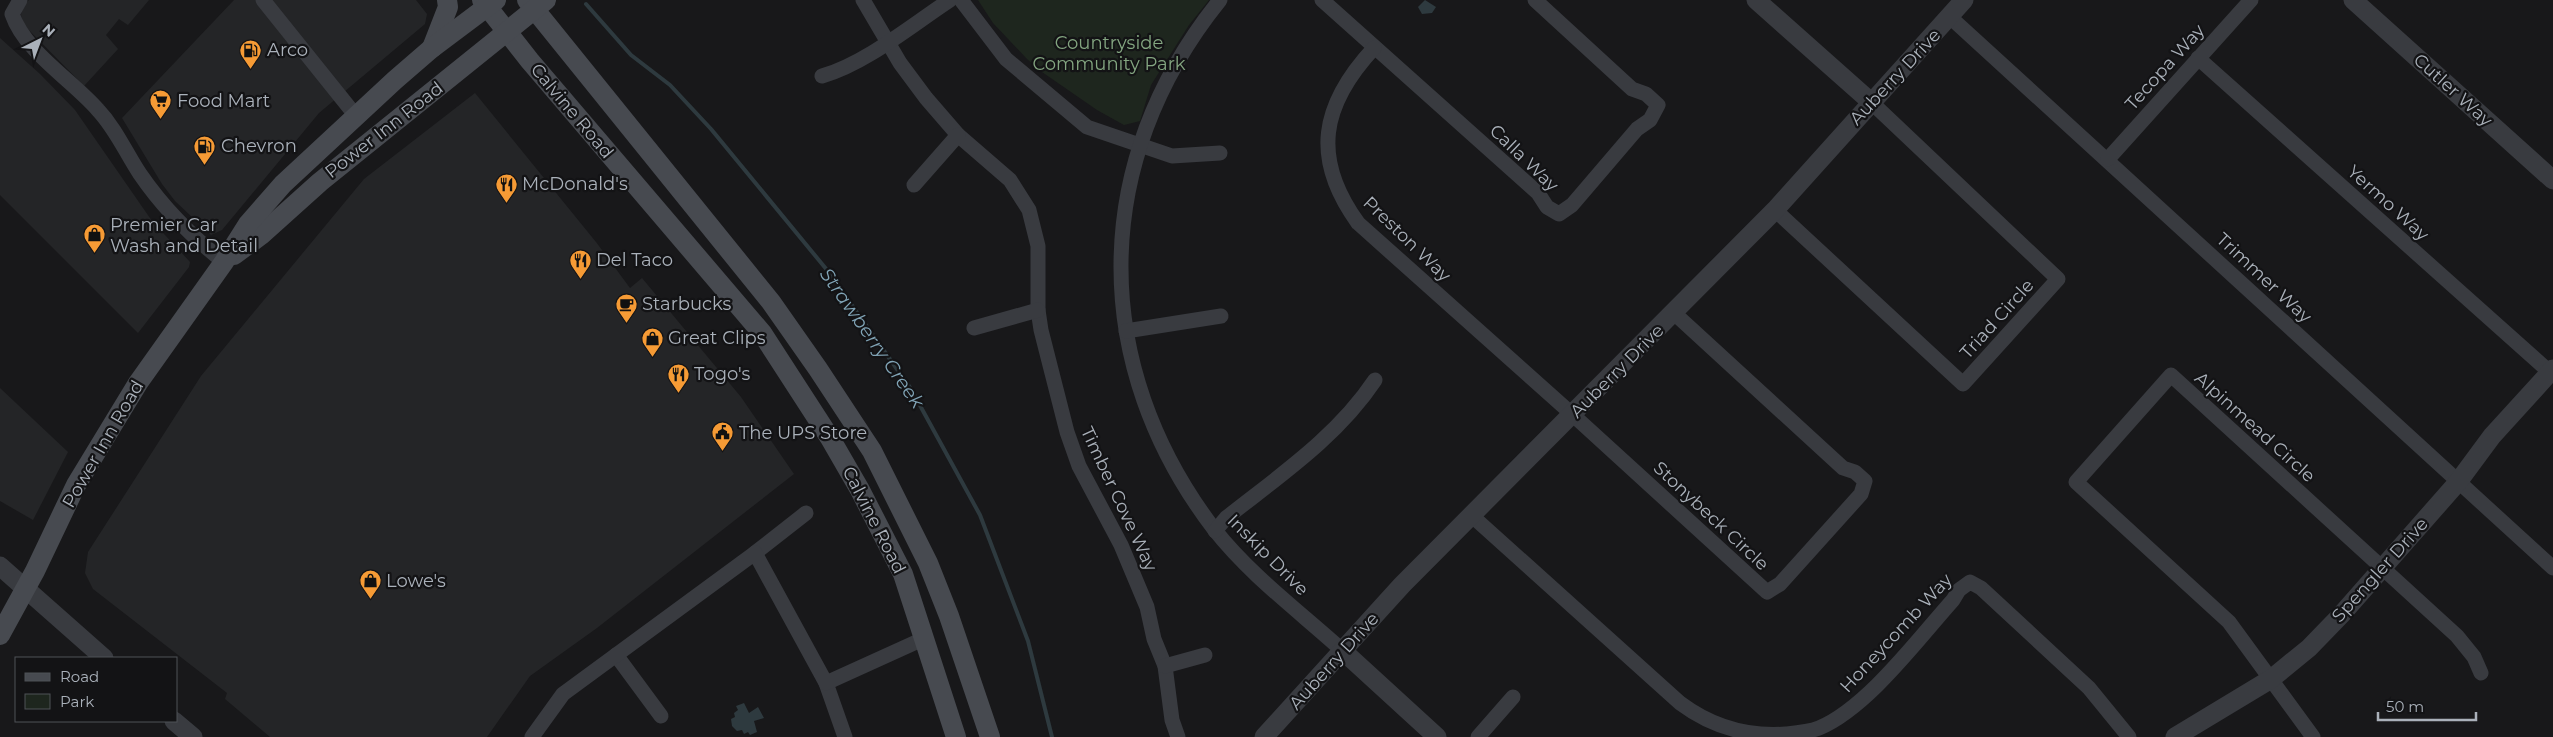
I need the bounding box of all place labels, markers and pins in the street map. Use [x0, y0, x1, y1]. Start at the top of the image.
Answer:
fuel station icon: Arco [239, 38, 263, 69]
place label: Arco [267, 39, 308, 61]
supermarket icon: Food Mart [149, 89, 173, 120]
place label: Food Mart [177, 90, 270, 112]
fuel station icon: Chevron [193, 134, 217, 165]
place label: Chevron [221, 135, 297, 157]
restaurant icon: McDonald's [494, 172, 518, 203]
place label: McDonald's [522, 173, 628, 195]
place label: Premier Car Wash and Detail [110, 214, 258, 257]
shop icon: Premier Car Wash and Detail [82, 223, 106, 254]
restaurant icon: Del Taco [568, 248, 592, 279]
place label: Del Taco [596, 249, 673, 271]
cafe icon: Starbucks [614, 292, 638, 323]
place label: Starbucks [642, 293, 731, 315]
shop icon: Great Clips [640, 326, 664, 357]
place label: Great Clips [668, 327, 766, 349]
restaurant icon: Togo's [666, 362, 690, 393]
place label: Togo's [694, 363, 751, 385]
public building icon: The UPS Store [711, 421, 735, 452]
place label: The UPS Store [739, 422, 867, 444]
shop icon: Lowe's [358, 569, 382, 600]
place label: Lowe's [386, 570, 446, 592]

